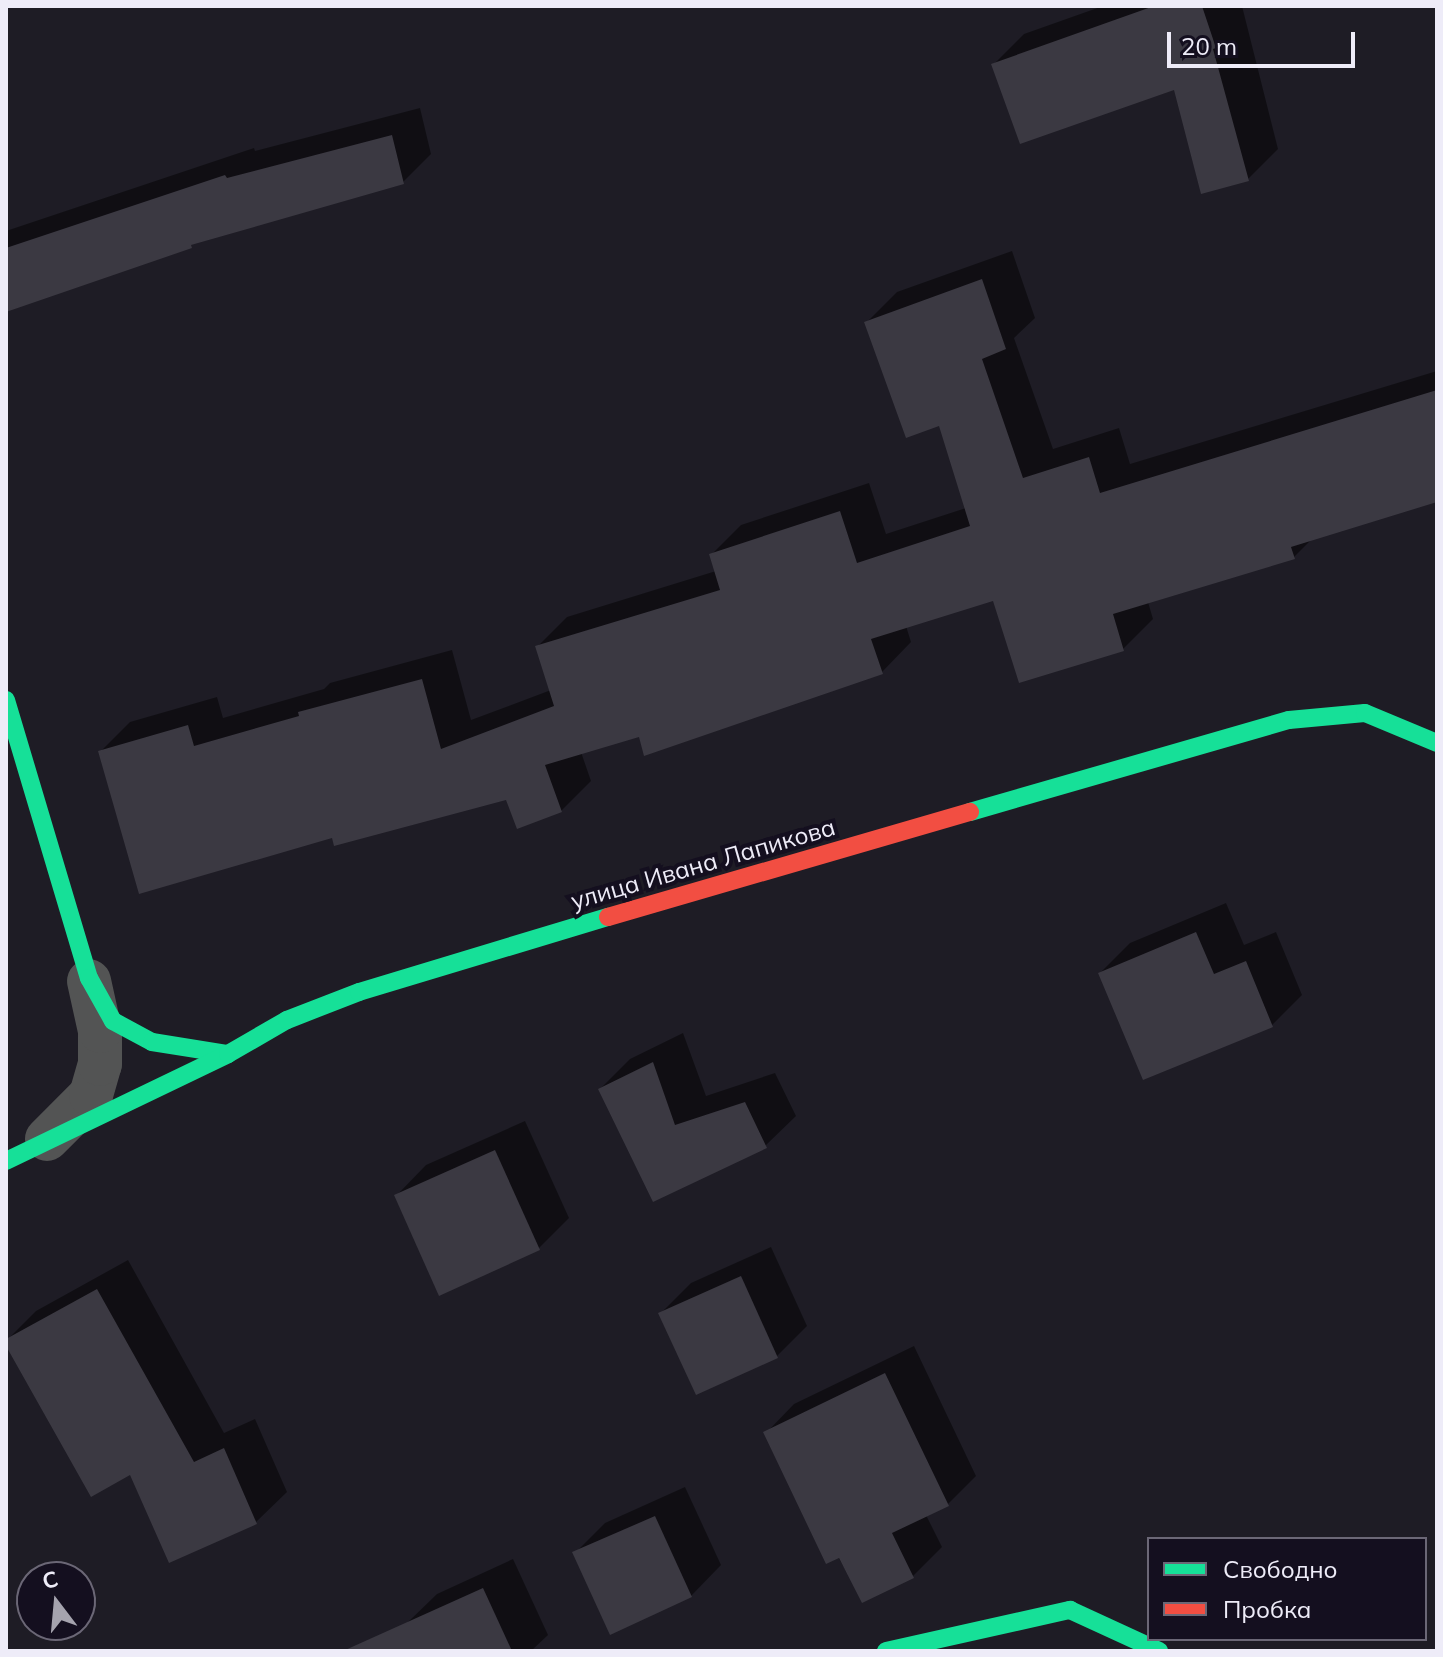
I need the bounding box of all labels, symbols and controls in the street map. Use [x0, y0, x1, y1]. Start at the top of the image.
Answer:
scale bar [1171, 16, 1359, 66]
text: 20 m [1181, 31, 1237, 61]
street label: улица Ивана Лапикова [567, 812, 839, 916]
legend [1147, 1537, 1427, 1641]
text: Свободно [1223, 1554, 1338, 1584]
north arrow [16, 1561, 96, 1641]
text: С [39, 1564, 61, 1595]
text: Пробка [1223, 1594, 1311, 1624]

